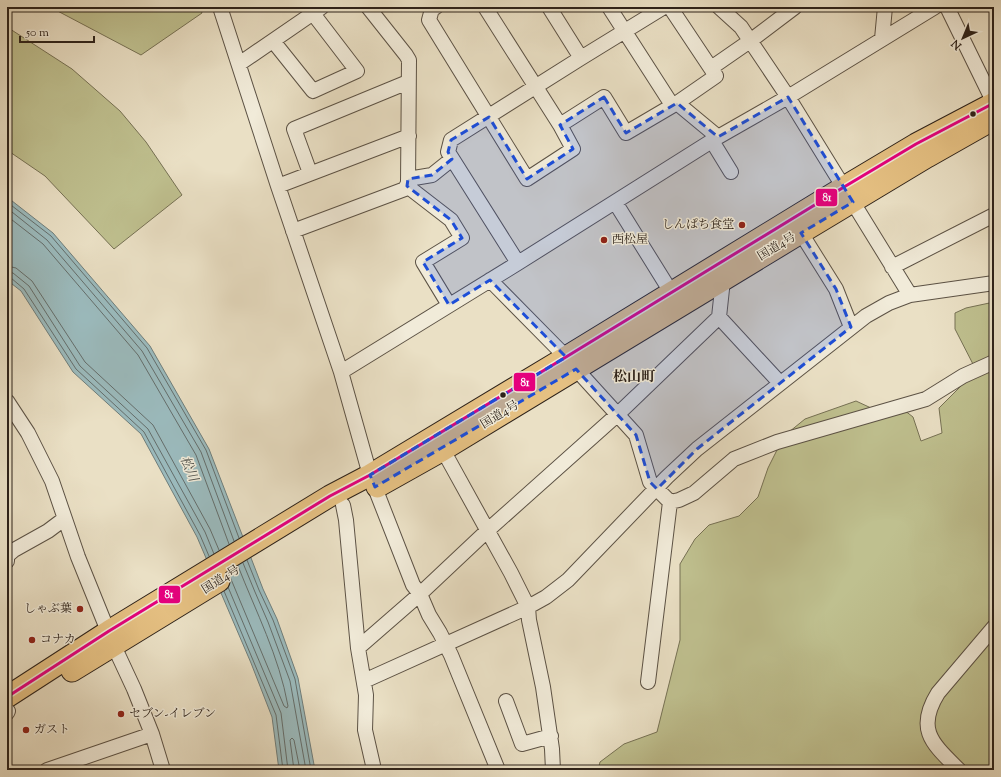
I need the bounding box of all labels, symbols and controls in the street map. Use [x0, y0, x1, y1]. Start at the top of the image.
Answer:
scale bar [20, 18, 94, 44]
north arrow [943, 18, 983, 58]
text: 50 m [25, 24, 49, 42]
text: N [948, 36, 966, 54]
unlabelled marker [968, 109, 978, 119]
line badge: 81 [815, 188, 838, 207]
text: 81 [822, 190, 832, 206]
place label: しんぱち食堂 [662, 216, 734, 234]
marker: しんぱち食堂 [737, 220, 747, 230]
street label: 国道4号 [754, 228, 800, 266]
place label: 西松屋 [612, 231, 648, 249]
marker: 西松屋 [599, 235, 609, 245]
district label: 松山町 [613, 368, 656, 388]
line badge: 81 [513, 372, 536, 392]
text: 81 [520, 375, 530, 391]
unlabelled marker [498, 390, 508, 400]
street label: 国道4号 [477, 396, 523, 434]
water label: 松川 [175, 454, 202, 486]
street label: 国道4号 [198, 561, 244, 599]
line badge: 81 [158, 585, 181, 604]
text: 81 [164, 587, 174, 603]
place label: しゃぶ葉 [24, 600, 72, 618]
marker: しゃぶ葉 [75, 604, 85, 614]
place label: コナカ [40, 631, 76, 649]
marker: コナカ [27, 635, 37, 645]
place label: セブン-イレブン [129, 705, 216, 723]
marker: セブン-イレブン [116, 709, 126, 719]
place label: ガスト [34, 721, 70, 739]
marker: ガスト [21, 725, 31, 735]

